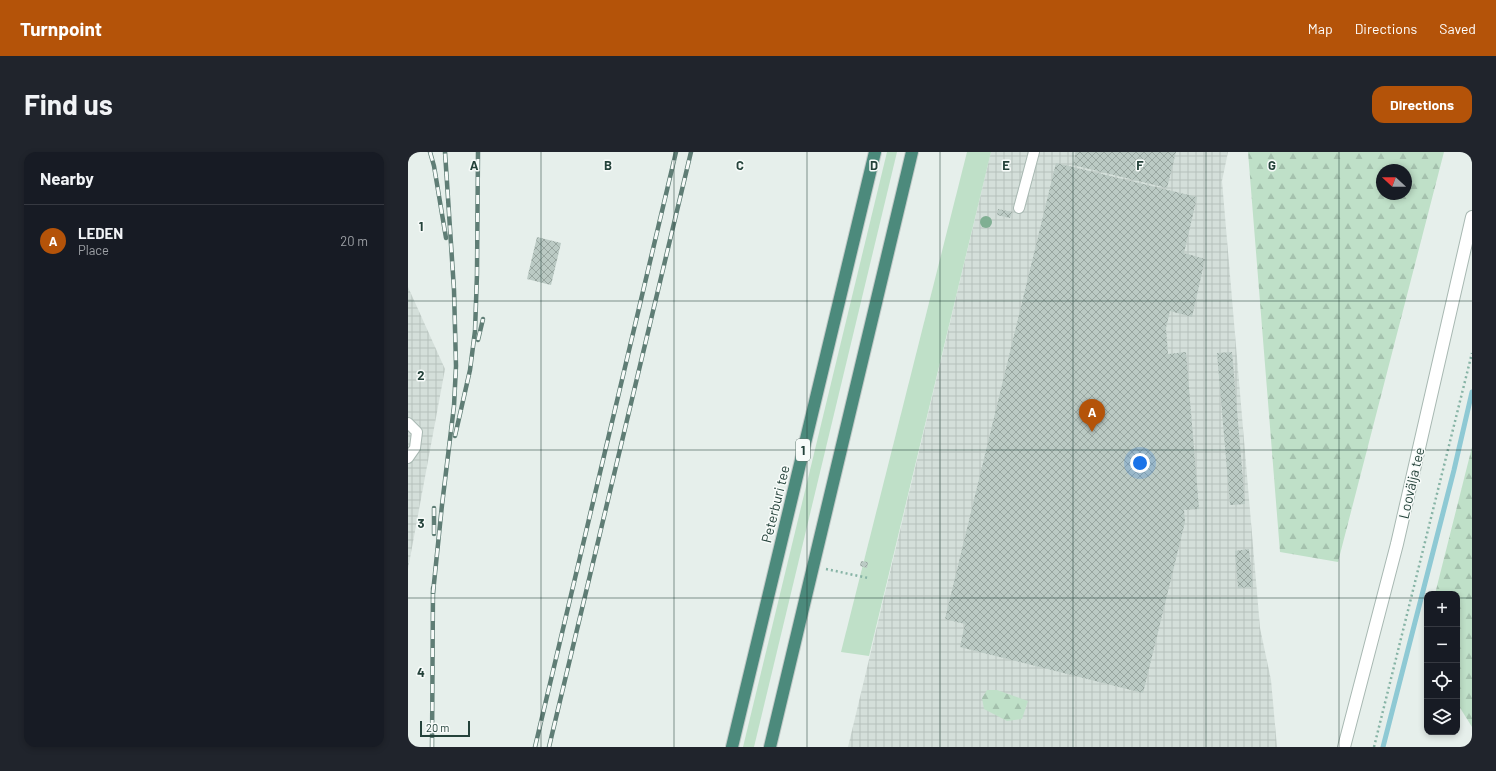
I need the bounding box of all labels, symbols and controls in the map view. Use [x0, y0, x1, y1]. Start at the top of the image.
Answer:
text: Turnpoint [20, 17, 102, 40]
text: Map [1308, 20, 1333, 37]
text: Directions [1355, 20, 1417, 37]
text: Saved [1439, 20, 1476, 37]
button: Directions [1372, 86, 1472, 123]
text: Find us [24, 87, 113, 121]
text: A [470, 157, 479, 173]
text: B [604, 157, 612, 173]
text: C [736, 157, 744, 173]
text: D [870, 157, 878, 173]
text: E [1002, 157, 1010, 173]
text: F [1136, 157, 1144, 173]
text: G [1268, 157, 1276, 173]
north arrow [1376, 164, 1412, 200]
text: Nearby [40, 168, 94, 188]
text: 1 [419, 218, 423, 234]
text: LEDEN [78, 224, 123, 242]
text: A [49, 233, 57, 249]
text: 20 m [340, 233, 368, 249]
text: Place [78, 242, 109, 258]
text: 2 [417, 367, 425, 383]
pin: A [1079, 399, 1105, 432]
road number: 1 [796, 439, 810, 461]
street label: Loovälja tee [1395, 446, 1427, 520]
your location [1130, 453, 1150, 473]
street label: Peterburi tee [757, 463, 793, 545]
text: 3 [417, 515, 425, 531]
map controls [1424, 591, 1460, 735]
button: + [1424, 591, 1460, 627]
button: − [1424, 627, 1460, 663]
button: locate [1424, 663, 1460, 699]
text: 4 [417, 664, 425, 680]
button: layers [1424, 699, 1460, 735]
scale bar [420, 719, 470, 738]
text: 20 m [426, 721, 449, 734]

